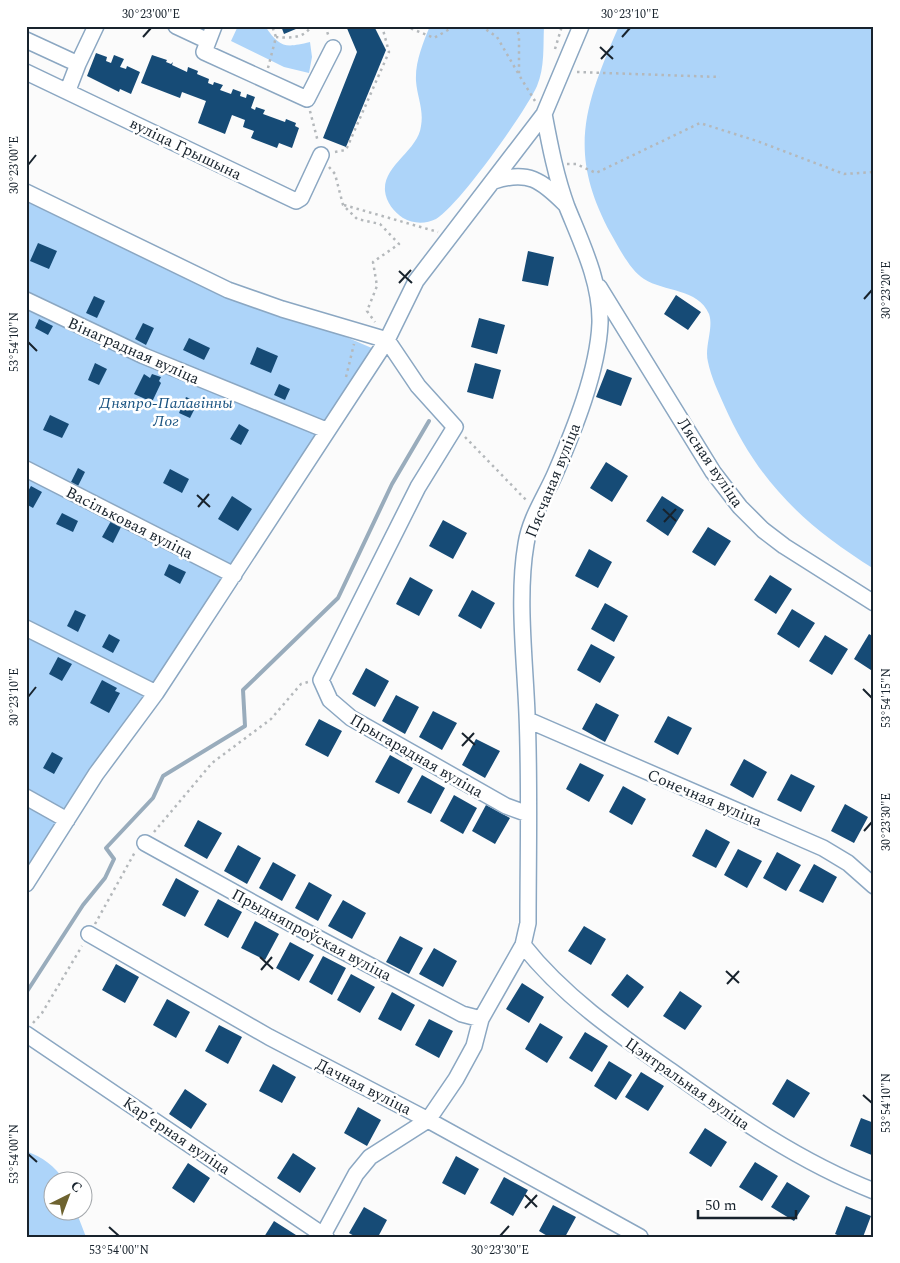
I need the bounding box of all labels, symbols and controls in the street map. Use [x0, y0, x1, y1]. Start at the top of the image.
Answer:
text: 30°23'00"E [122, 5, 180, 24]
text: 30°23'10"E [601, 5, 659, 24]
street label: вуліца Грышына [125, 111, 246, 187]
text: 30°23'00"E [5, 136, 24, 194]
text: 30°23'20"E [877, 261, 896, 319]
street label: Вінаградная вуліца [64, 311, 204, 391]
text: 53°54'10"N [5, 312, 24, 372]
park label: Дняпро-Палавінны Лог [98, 391, 233, 433]
street label: Лясная вуліца [671, 413, 749, 513]
street label: Пясчаная вуліца [519, 419, 587, 541]
street label: Васільковая вуліца [62, 480, 198, 566]
text: 30°23'10"E [5, 668, 24, 726]
text: 53°54'15"N [877, 668, 896, 728]
street label: Прыгарадная вуліца [345, 708, 488, 804]
street label: Сонечная вуліца [643, 763, 766, 833]
text: 30°23'30"E [877, 793, 896, 851]
street label: Прыдняпроўская вуліца [227, 882, 396, 987]
street label: Цэнтральная вуліца [620, 1032, 755, 1136]
street label: Дачная вуліца [311, 1052, 416, 1121]
text: 53°54'10"N [877, 1073, 896, 1133]
street label: Карʼерная вуліца [118, 1091, 235, 1181]
text: 53°54'00"N [5, 1124, 24, 1184]
north arrow [42, 1170, 92, 1220]
text: С [66, 1176, 87, 1198]
scale bar [698, 1188, 795, 1220]
text: 50 m [705, 1194, 737, 1217]
text: 53°54'00"N [89, 1241, 149, 1260]
text: 30°23'30"E [471, 1241, 529, 1260]

